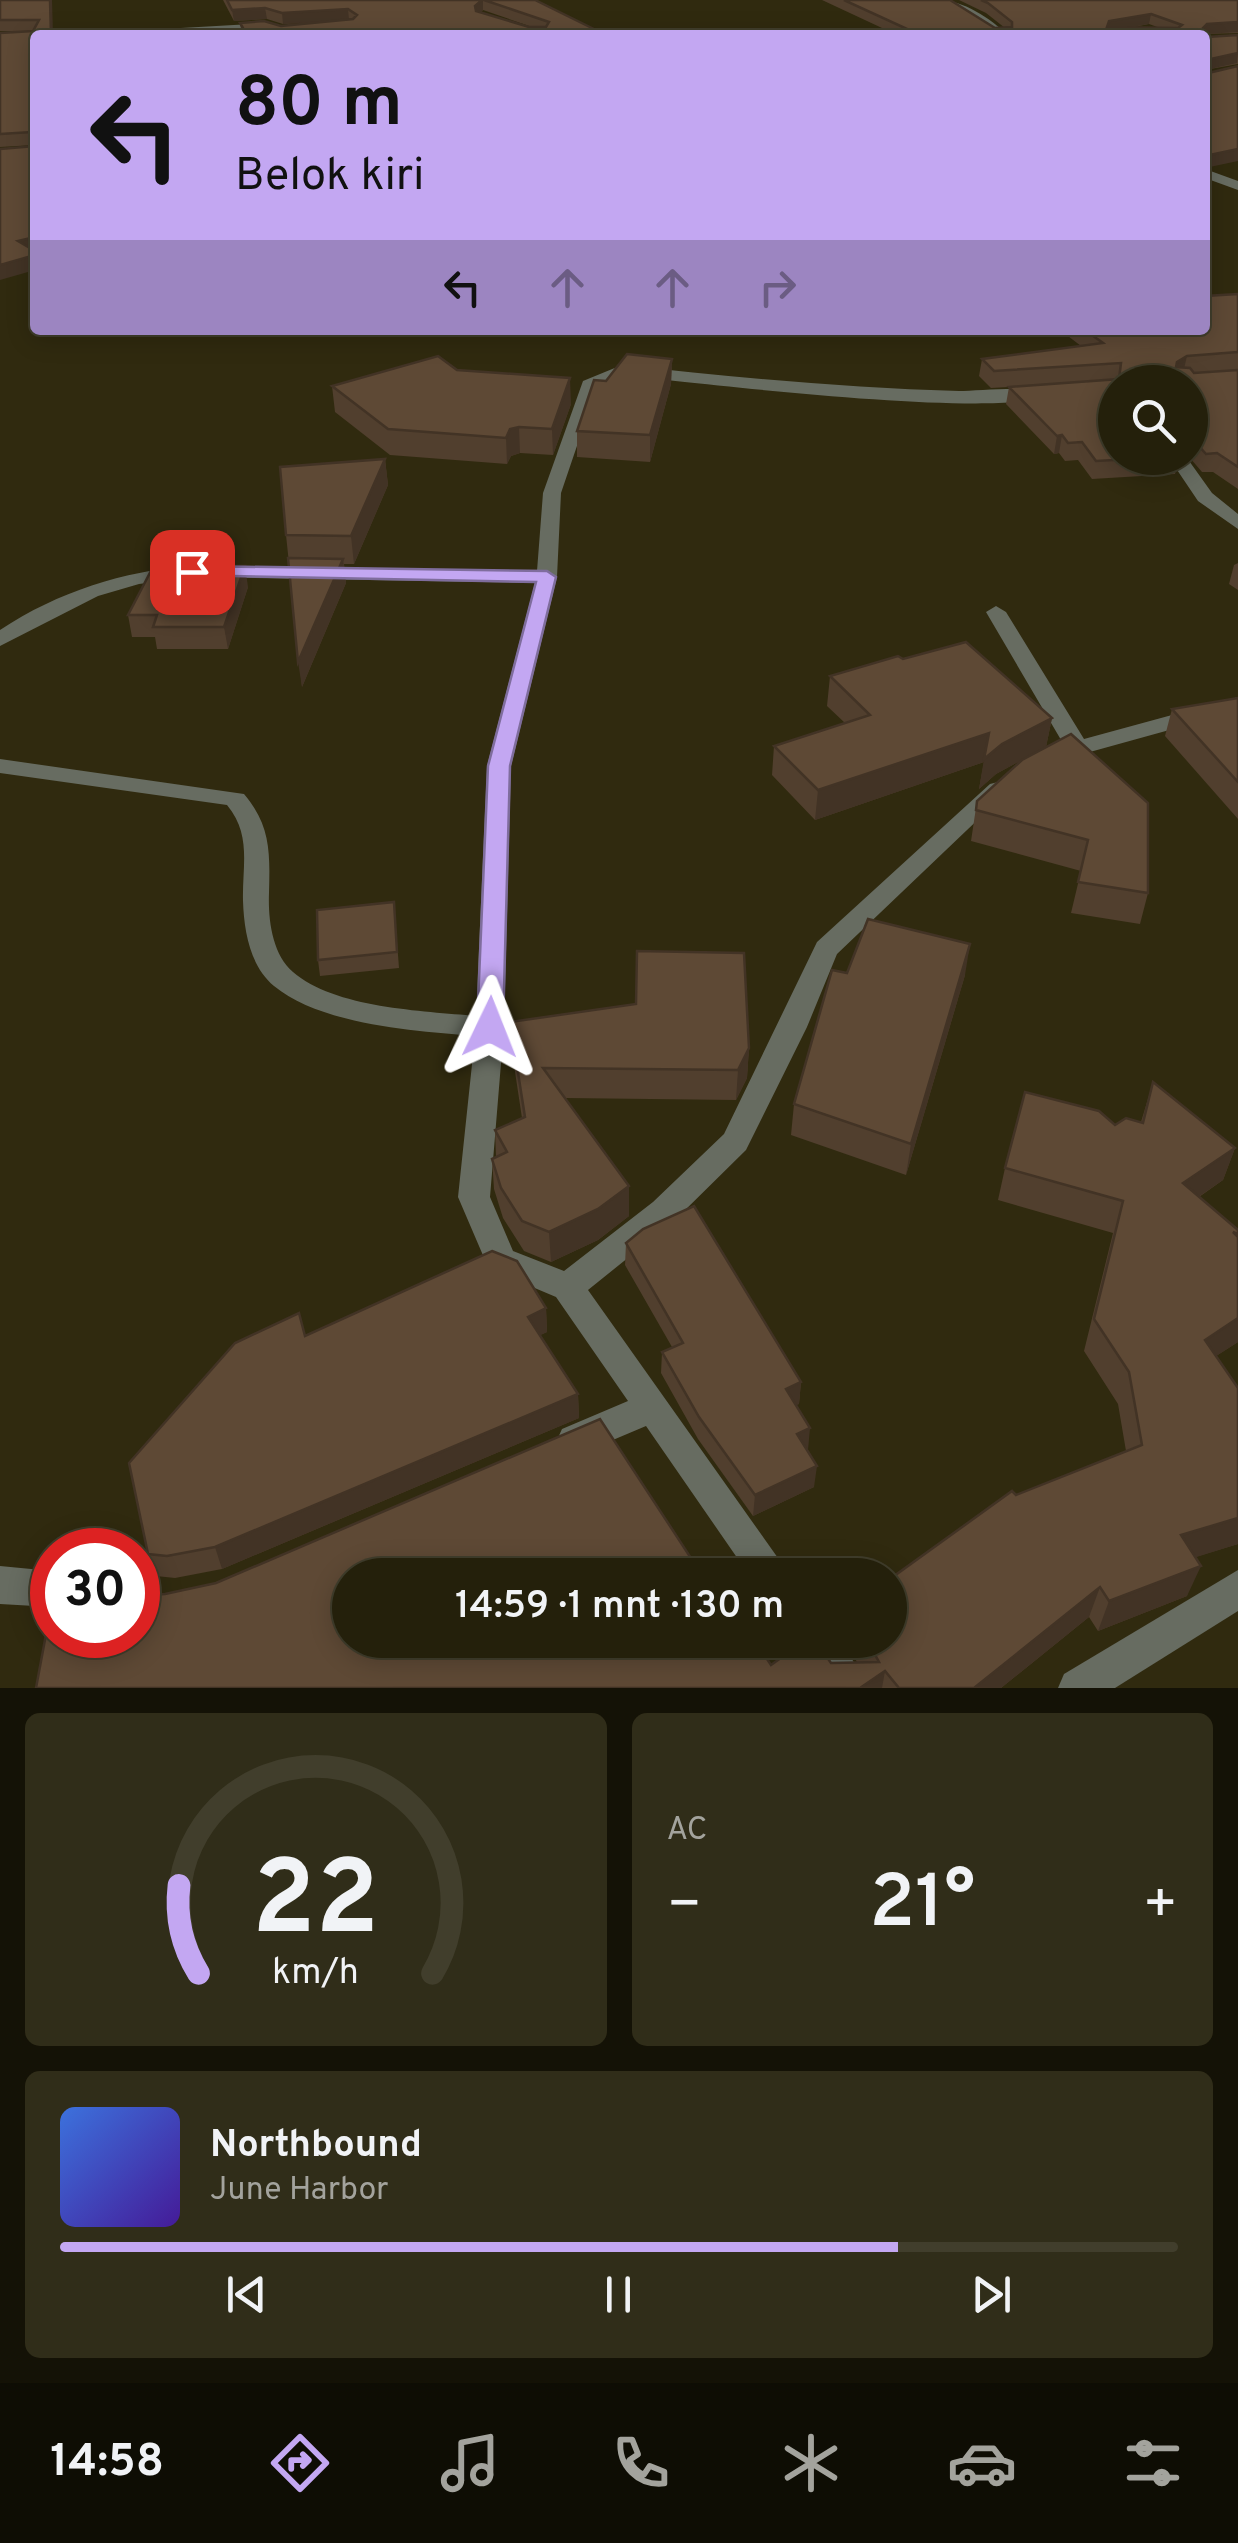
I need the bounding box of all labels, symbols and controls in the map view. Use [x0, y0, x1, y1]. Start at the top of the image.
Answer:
text: 80 m [235, 62, 403, 151]
icon: left [70, 70, 200, 200]
text: Belok kiri [235, 149, 425, 206]
icon: left [435, 260, 490, 315]
icon: ahead [540, 260, 595, 315]
icon: ahead [645, 260, 700, 315]
icon: right [750, 260, 805, 315]
map controls [1098, 365, 1208, 475]
button: search [1098, 365, 1208, 475]
pin [150, 530, 235, 615]
icon: arrive [165, 545, 220, 600]
position arrow [438, 975, 542, 1079]
speed limit sign: 30 [30, 1528, 160, 1658]
text: 14:59 · 1 mnt · 130 m [455, 1583, 784, 1632]
text: AC [667, 1811, 708, 1851]
text: 22 [252, 1839, 379, 1971]
text: 21° [869, 1859, 975, 1954]
text: − [667, 1872, 702, 1942]
text: + [1143, 1872, 1178, 1942]
text: km/h [272, 1951, 359, 1997]
text: Northbound [210, 2122, 422, 2171]
text: June Harbor [210, 2171, 389, 2211]
icon: previous [219, 2267, 274, 2322]
icon: pause [591, 2267, 646, 2322]
icon: next [964, 2267, 1019, 2322]
icon: directions [265, 2428, 335, 2498]
icon: music [435, 2428, 505, 2498]
icon: phone [606, 2428, 676, 2498]
icon: climate [776, 2428, 846, 2498]
icon: car [947, 2428, 1017, 2498]
icon: filters [1118, 2428, 1188, 2498]
text: 14:58 [50, 2435, 164, 2492]

